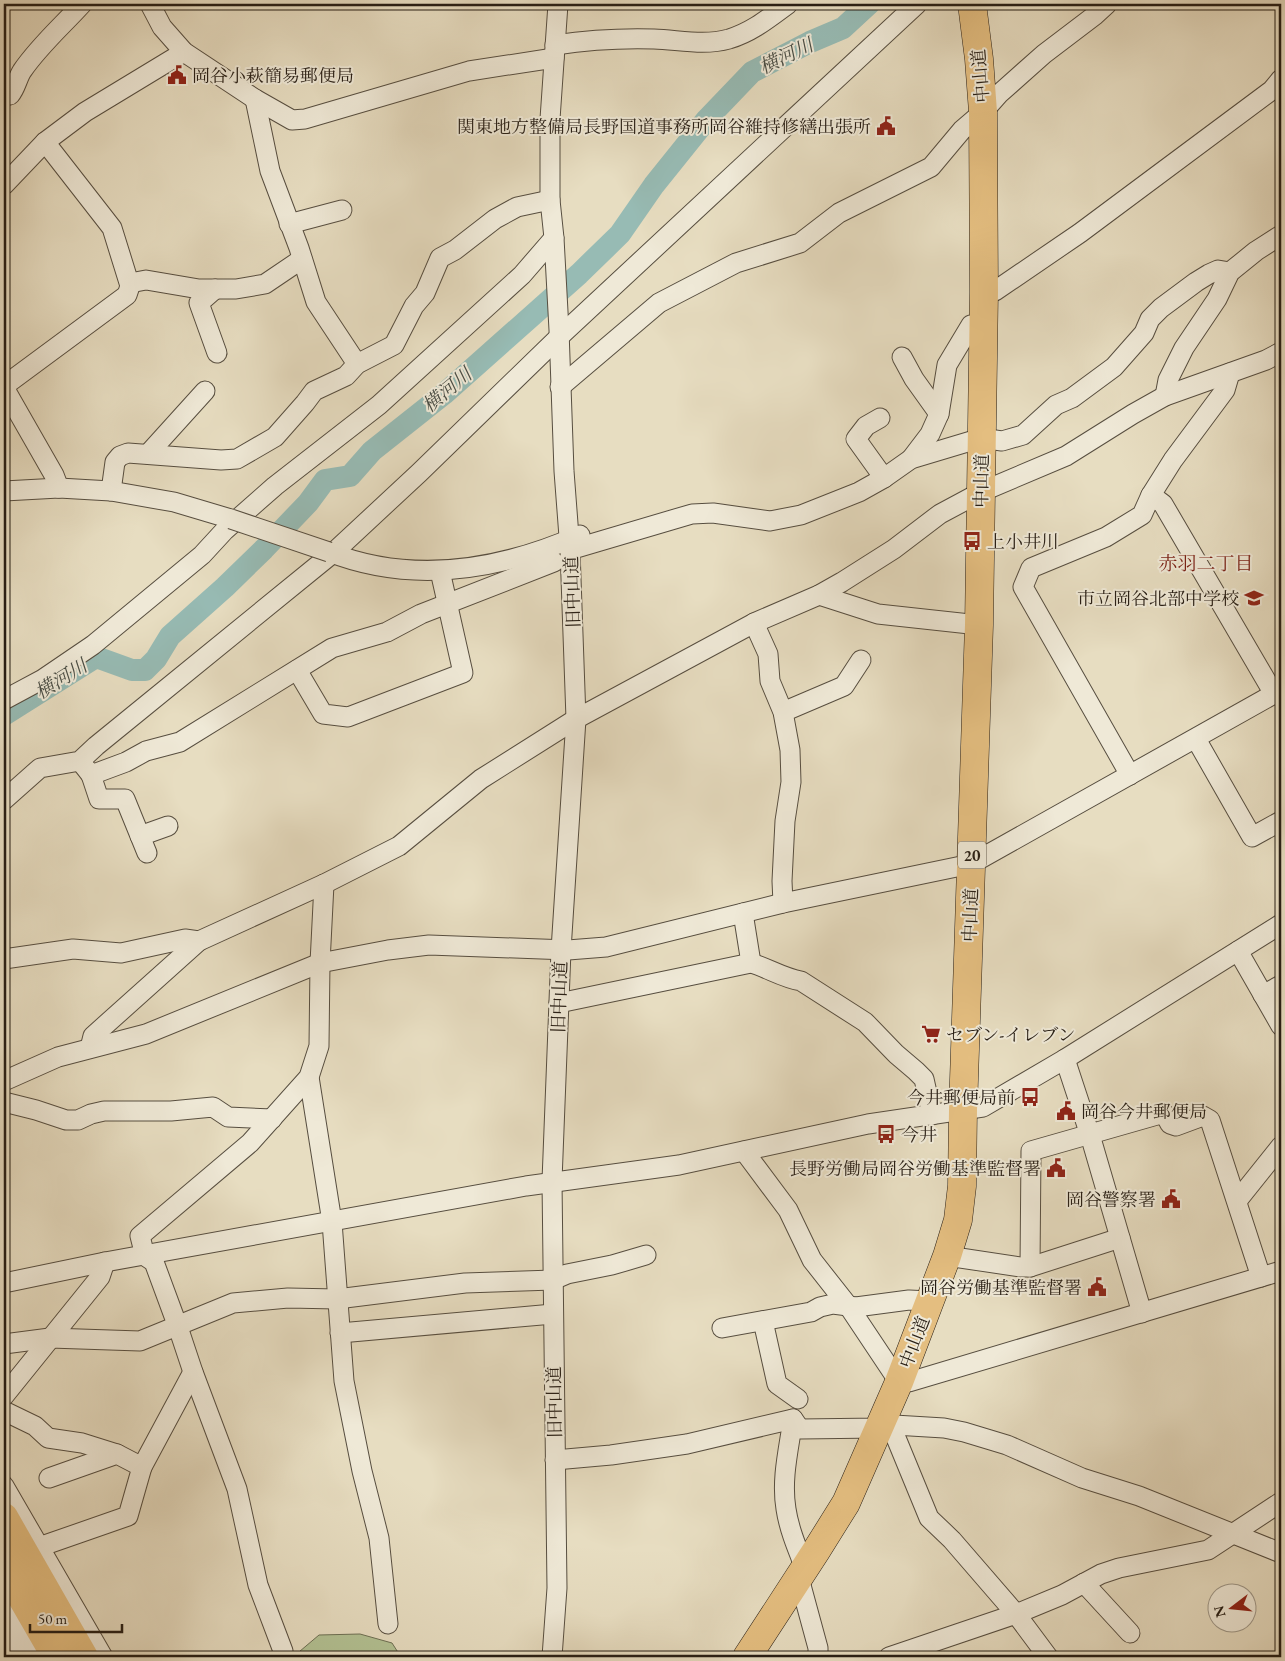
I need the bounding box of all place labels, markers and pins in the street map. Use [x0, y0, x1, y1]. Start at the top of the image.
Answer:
public building icon: 岡谷小萩簡易郵便局 [166, 64, 188, 86]
place label: 岡谷小萩簡易郵便局 [192, 64, 354, 87]
place label: 関東地方整備局長野国道事務所岡谷維持修繕出張所 [457, 115, 871, 138]
public building icon: 関東地方整備局長野国道事務所岡谷維持修繕出張所 [875, 115, 897, 137]
bus stop icon: 上小井川 [961, 530, 983, 552]
place label: 上小井川 [987, 530, 1059, 553]
place label: 市立岡谷北部中学校 [1077, 587, 1239, 610]
school or university icon: 市立岡谷北部中学校 [1243, 587, 1265, 609]
supermarket icon: セブン-イレブン [920, 1023, 942, 1045]
place label: セブン-イレブン [946, 1023, 1076, 1046]
place label: 今井郵便局前 [907, 1086, 1015, 1109]
bus stop icon: 今井郵便局前 [1019, 1086, 1041, 1108]
public building icon: 岡谷今井郵便局 [1055, 1100, 1077, 1122]
place label: 岡谷今井郵便局 [1081, 1100, 1207, 1123]
bus stop icon: 今井 [875, 1123, 897, 1145]
place label: 今井 [901, 1123, 937, 1146]
place label: 長野労働局岡谷労働基準監督署 [789, 1157, 1041, 1180]
public building icon: 長野労働局岡谷労働基準監督署 [1045, 1157, 1067, 1179]
place label: 岡谷警察署 [1066, 1188, 1156, 1211]
public building icon: 岡谷警察署 [1160, 1188, 1182, 1210]
place label: 岡谷労働基準監督署 [920, 1276, 1082, 1299]
public building icon: 岡谷労働基準監督署 [1086, 1276, 1108, 1298]

